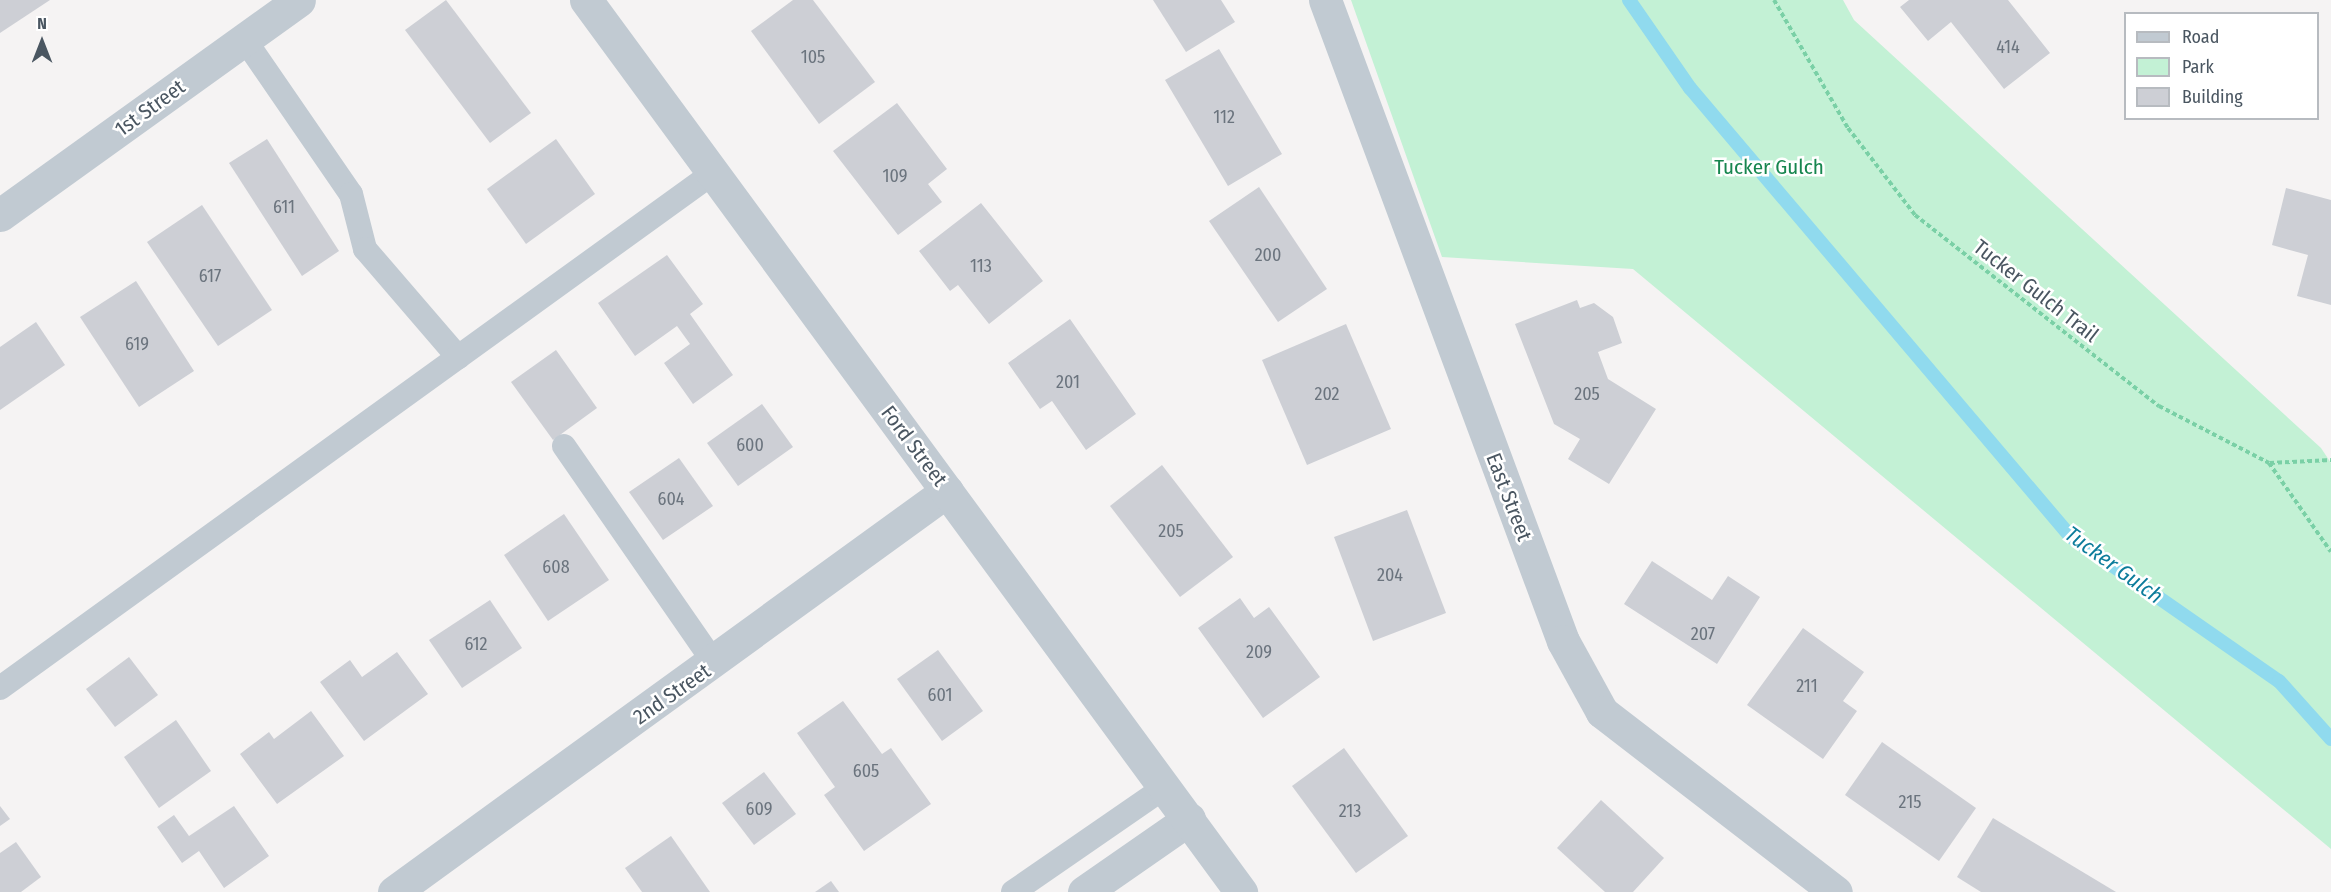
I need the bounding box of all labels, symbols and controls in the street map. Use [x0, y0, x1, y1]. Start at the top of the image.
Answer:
north arrow [12, 12, 72, 72]
legend [2124, 12, 2319, 120]
text: N [37, 14, 47, 33]
text: Road [2182, 26, 2219, 48]
house number: 414 [1996, 36, 2020, 58]
house number: 105 [801, 46, 825, 68]
text: Park [2182, 56, 2214, 78]
street label: 1st Street [110, 74, 190, 142]
text: Building [2182, 86, 2243, 108]
house number: 112 [1213, 106, 1235, 128]
park label: Tucker Gulch [1714, 154, 1824, 180]
house number: 109 [882, 165, 908, 187]
house number: 611 [273, 196, 295, 218]
street label: Tucker Gulch Trail [1969, 234, 2103, 348]
house number: 200 [1255, 244, 1281, 266]
house number: 113 [970, 255, 992, 277]
house number: 617 [199, 265, 221, 287]
house number: 619 [125, 333, 149, 355]
house number: 201 [1056, 371, 1080, 393]
house number: 202 [1314, 383, 1340, 405]
house number: 205 [1574, 383, 1600, 405]
street label: Ford Street [876, 401, 952, 491]
house number: 600 [736, 434, 764, 456]
street label: East Street [1481, 449, 1537, 545]
house number: 604 [657, 488, 685, 510]
house number: 205 [1158, 520, 1184, 542]
water label: Tucker Gulch [2060, 521, 2168, 609]
house number: 608 [542, 556, 570, 578]
house number: 204 [1377, 564, 1403, 586]
house number: 207 [1691, 623, 1715, 645]
house number: 612 [464, 633, 488, 655]
house number: 209 [1246, 641, 1272, 663]
street label: 2nd Street [629, 658, 715, 730]
house number: 211 [1796, 675, 1818, 697]
house number: 601 [928, 684, 952, 706]
house number: 605 [853, 760, 879, 782]
house number: 215 [1899, 791, 1921, 813]
house number: 609 [746, 798, 772, 820]
house number: 213 [1339, 800, 1361, 822]

